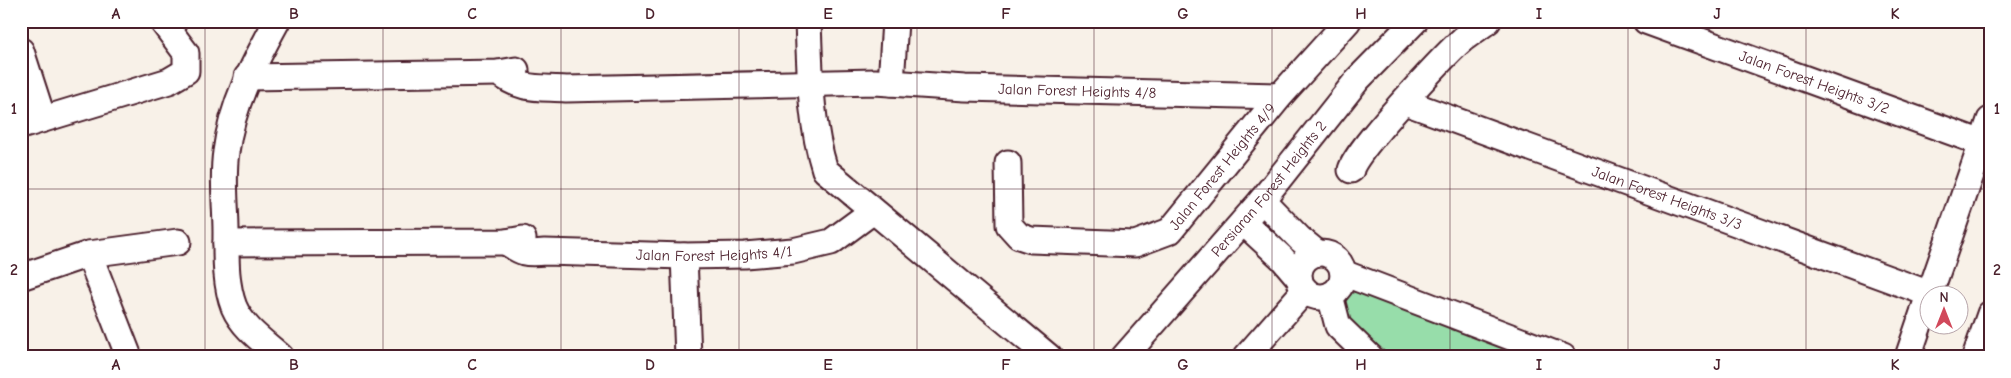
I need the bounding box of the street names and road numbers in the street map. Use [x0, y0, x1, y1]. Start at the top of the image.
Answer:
street label: Jalan Forest Heights 3/2 [1737, 47, 1892, 118]
street label: Jalan Forest Heights 4/8 [998, 80, 1157, 102]
street label: Jalan Forest Heights 4/9 [1165, 99, 1280, 234]
street label: Persiaran Forest Heights 2 [1207, 117, 1330, 260]
street label: Jalan Forest Heights 3/3 [1589, 162, 1745, 234]
street label: Jalan Forest Heights 4/1 [636, 242, 793, 265]

